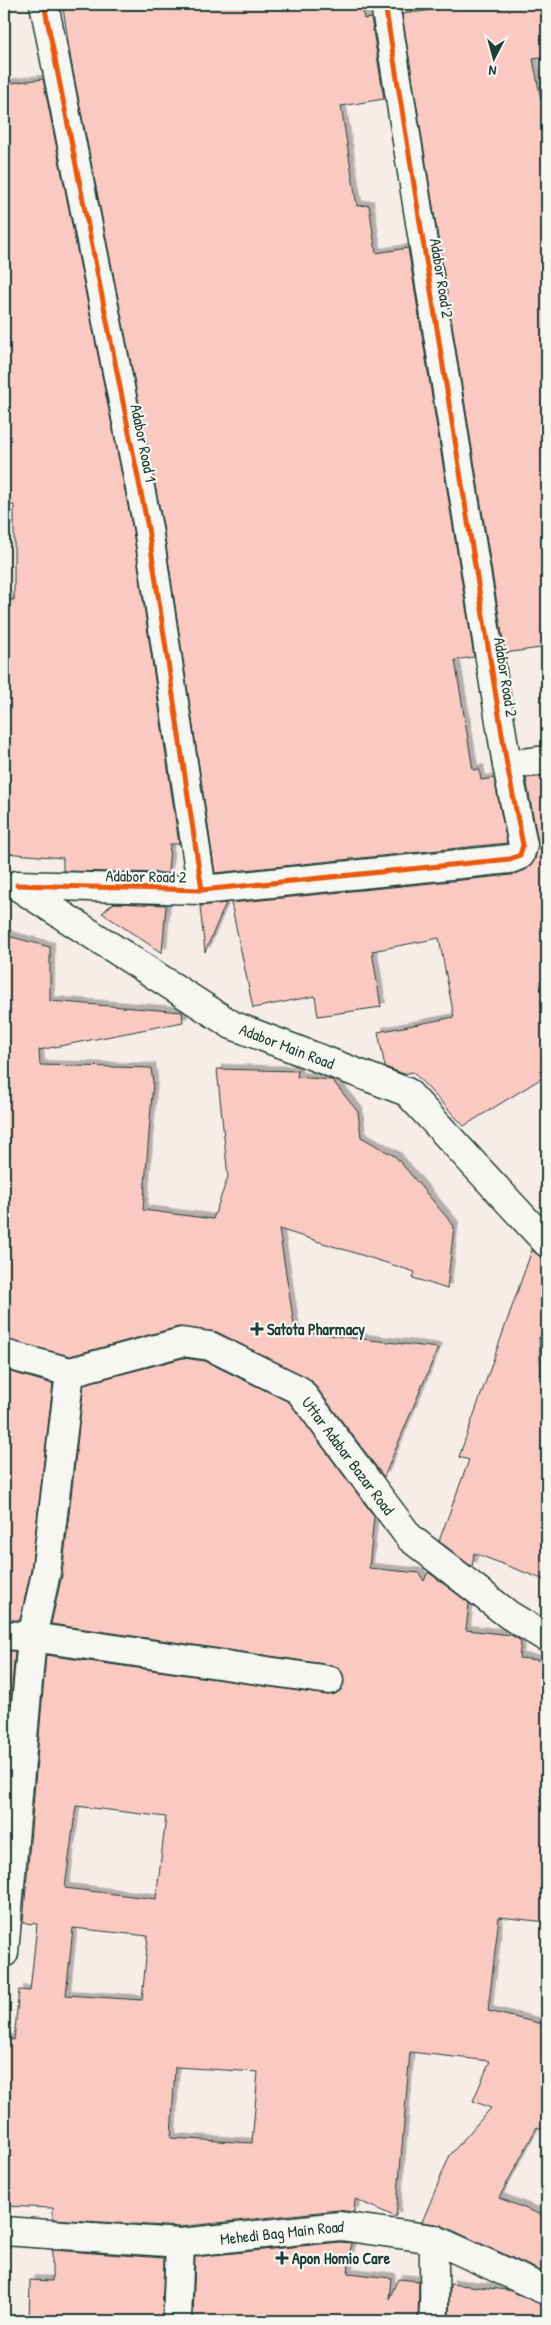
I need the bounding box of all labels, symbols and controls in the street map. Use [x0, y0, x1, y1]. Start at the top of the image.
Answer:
north arrow [468, 32, 518, 82]
text: N [487, 62, 497, 81]
street label: Adabor Road 2 [425, 236, 459, 320]
street label: Adabor Road 1 [126, 402, 162, 484]
street label: Adabor Road 2 [489, 635, 523, 719]
street label: Adabor Road 2 [106, 864, 187, 888]
street label: Adabor Main Road [237, 1018, 338, 1074]
place label: Satota Pharmacy [267, 1318, 365, 1341]
marker: Satota Pharmacy [251, 1323, 263, 1335]
street label: Uttar Adabar Bazar Road [297, 1392, 400, 1519]
street label: Mehedi Bag Main Road [219, 2215, 345, 2250]
place label: Apon Homio Care [292, 2247, 391, 2270]
marker: Apon Homio Care [276, 2252, 288, 2264]

